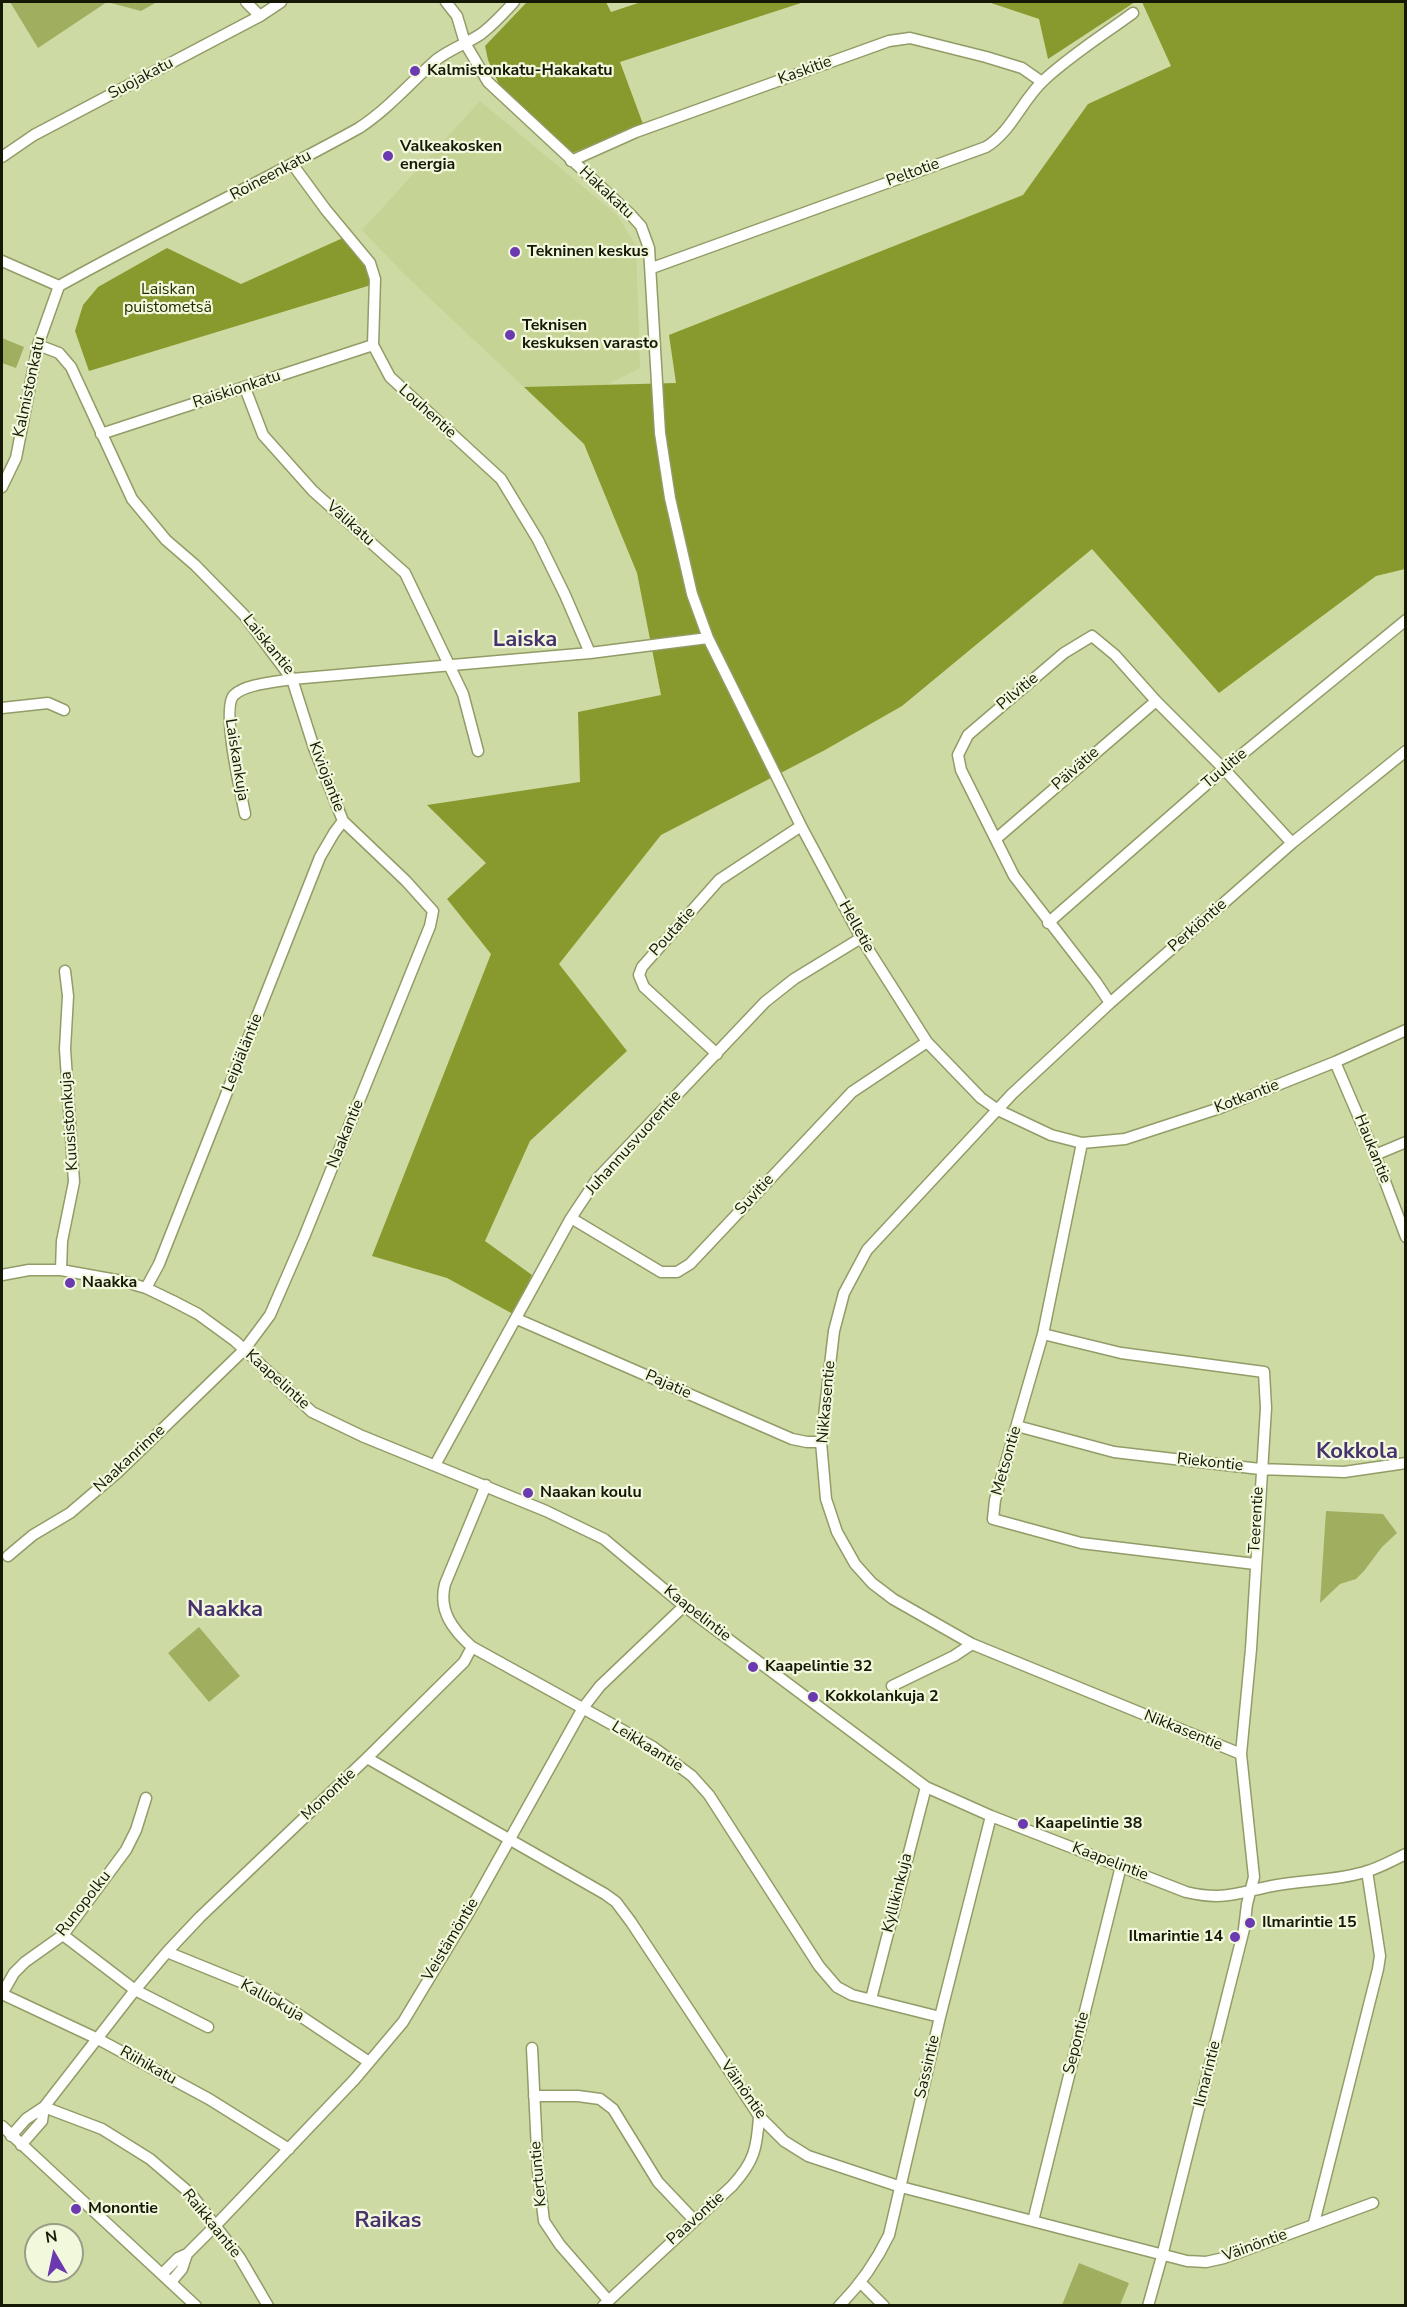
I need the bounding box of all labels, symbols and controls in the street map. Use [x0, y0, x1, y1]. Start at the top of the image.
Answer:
street label: Kaskitie [776, 52, 834, 90]
street label: Suojakatu [105, 54, 177, 104]
place label: Kalmistonkatu-Hakakatu [427, 61, 613, 81]
marker: Kalmistonkatu-Hakakatu [408, 64, 422, 78]
place label: Valkeakosken energia [400, 137, 502, 175]
street label: Roineenkatu [227, 147, 315, 205]
marker: Valkeakosken energia [381, 149, 395, 163]
street label: Peltotie [884, 155, 942, 191]
street label: Hakakatu [575, 163, 637, 223]
place label: Tekninen keskus [527, 242, 649, 262]
marker: Tekninen keskus [508, 245, 522, 259]
park label: Laiskan puistometsä [124, 280, 212, 318]
place label: Teknisen keskuksen varasto [522, 316, 658, 354]
marker: Teknisen keskuksen varasto [503, 328, 517, 342]
street label: Kalmistonkatu [10, 335, 50, 439]
street label: Raiskionkatu [191, 367, 283, 413]
street label: Louhentie [394, 381, 460, 443]
street label: Välikatu [322, 497, 378, 551]
street label: Laiskantie [238, 611, 298, 679]
district label: Laiska [493, 628, 557, 654]
street label: Pilvitie [993, 669, 1043, 715]
street label: Laiskankuja [220, 717, 252, 803]
street label: Kiviojantie [304, 739, 348, 815]
street label: Päivätie [1048, 743, 1104, 795]
street label: Tuulitie [1199, 745, 1251, 793]
street label: Perkiöntie [1165, 895, 1231, 957]
street label: Helletie [834, 898, 878, 956]
street label: Poutatie [646, 903, 700, 961]
street label: Leipiäläntie [219, 1011, 267, 1095]
street label: Kuusistonkuja [57, 1071, 83, 1171]
street label: Kotkantie [1212, 1076, 1282, 1118]
street label: Juhannusvuorentie [582, 1087, 686, 1199]
street label: Naakantie [324, 1097, 368, 1171]
street label: Haukantie [1349, 1112, 1395, 1186]
street label: Suvitie [731, 1171, 779, 1219]
place label: Naakka [82, 1273, 137, 1293]
marker: Naakka [63, 1276, 77, 1290]
street label: Kaapelintie [241, 1346, 313, 1414]
street label: Nikkasentie [814, 1360, 840, 1444]
street label: Pajatie [642, 1366, 694, 1404]
street label: Naakanrinne [90, 1421, 170, 1497]
street label: Metsontie [988, 1424, 1026, 1498]
district label: Kokkola [1316, 1440, 1398, 1466]
street label: Riekontie [1176, 1450, 1244, 1476]
place label: Naakan koulu [540, 1483, 642, 1503]
marker: Naakan koulu [521, 1486, 535, 1500]
street label: Teerentie [1246, 1486, 1268, 1554]
street label: Kaapelintie [660, 1582, 734, 1646]
district label: Naakka [187, 1598, 263, 1624]
place label: Kaapelintie 32 [765, 1657, 872, 1677]
marker: Kaapelintie 32 [746, 1660, 760, 1674]
place label: Kokkolankuja 2 [825, 1687, 939, 1707]
marker: Kokkolankuja 2 [806, 1690, 820, 1704]
street label: Nikkasentie [1141, 1707, 1225, 1755]
street label: Leikkaantie [608, 1717, 686, 1777]
street label: Monontie [298, 1765, 360, 1825]
place label: Kaapelintie 38 [1035, 1814, 1142, 1834]
marker: Kaapelintie 38 [1016, 1817, 1030, 1831]
street label: Kaapelintie [1069, 1839, 1151, 1885]
street label: Kyllikinkuja [879, 1851, 917, 1935]
street label: Runopolku [53, 1868, 115, 1940]
street label: Veistämöntie [419, 1895, 483, 1985]
place label: Ilmarintie 15 [1262, 1913, 1357, 1933]
marker: Ilmarintie 15 [1243, 1916, 1257, 1930]
place label: Ilmarintie 14 [1128, 1927, 1223, 1947]
marker: Ilmarintie 14 [1228, 1930, 1242, 1944]
street label: Kalliokuja [237, 1976, 307, 2026]
street label: Sepontie [1060, 2010, 1094, 2076]
street label: Sassintie [911, 2033, 945, 2101]
street label: Ilmarintie [1191, 2039, 1225, 2109]
street label: Riihikatu [116, 2043, 180, 2089]
street label: Väinöntie [716, 2057, 770, 2123]
street label: Kertuntie [527, 2140, 551, 2208]
street label: Raikkaantie [178, 2186, 244, 2262]
street label: Paavontie [663, 2188, 729, 2250]
place label: Monontie [88, 2199, 158, 2219]
marker: Monontie [69, 2202, 83, 2216]
district label: Raikas [354, 2209, 422, 2235]
north arrow [24, 2223, 84, 2283]
text: N [44, 2225, 59, 2249]
street label: Väinöntie [1220, 2225, 1290, 2267]

